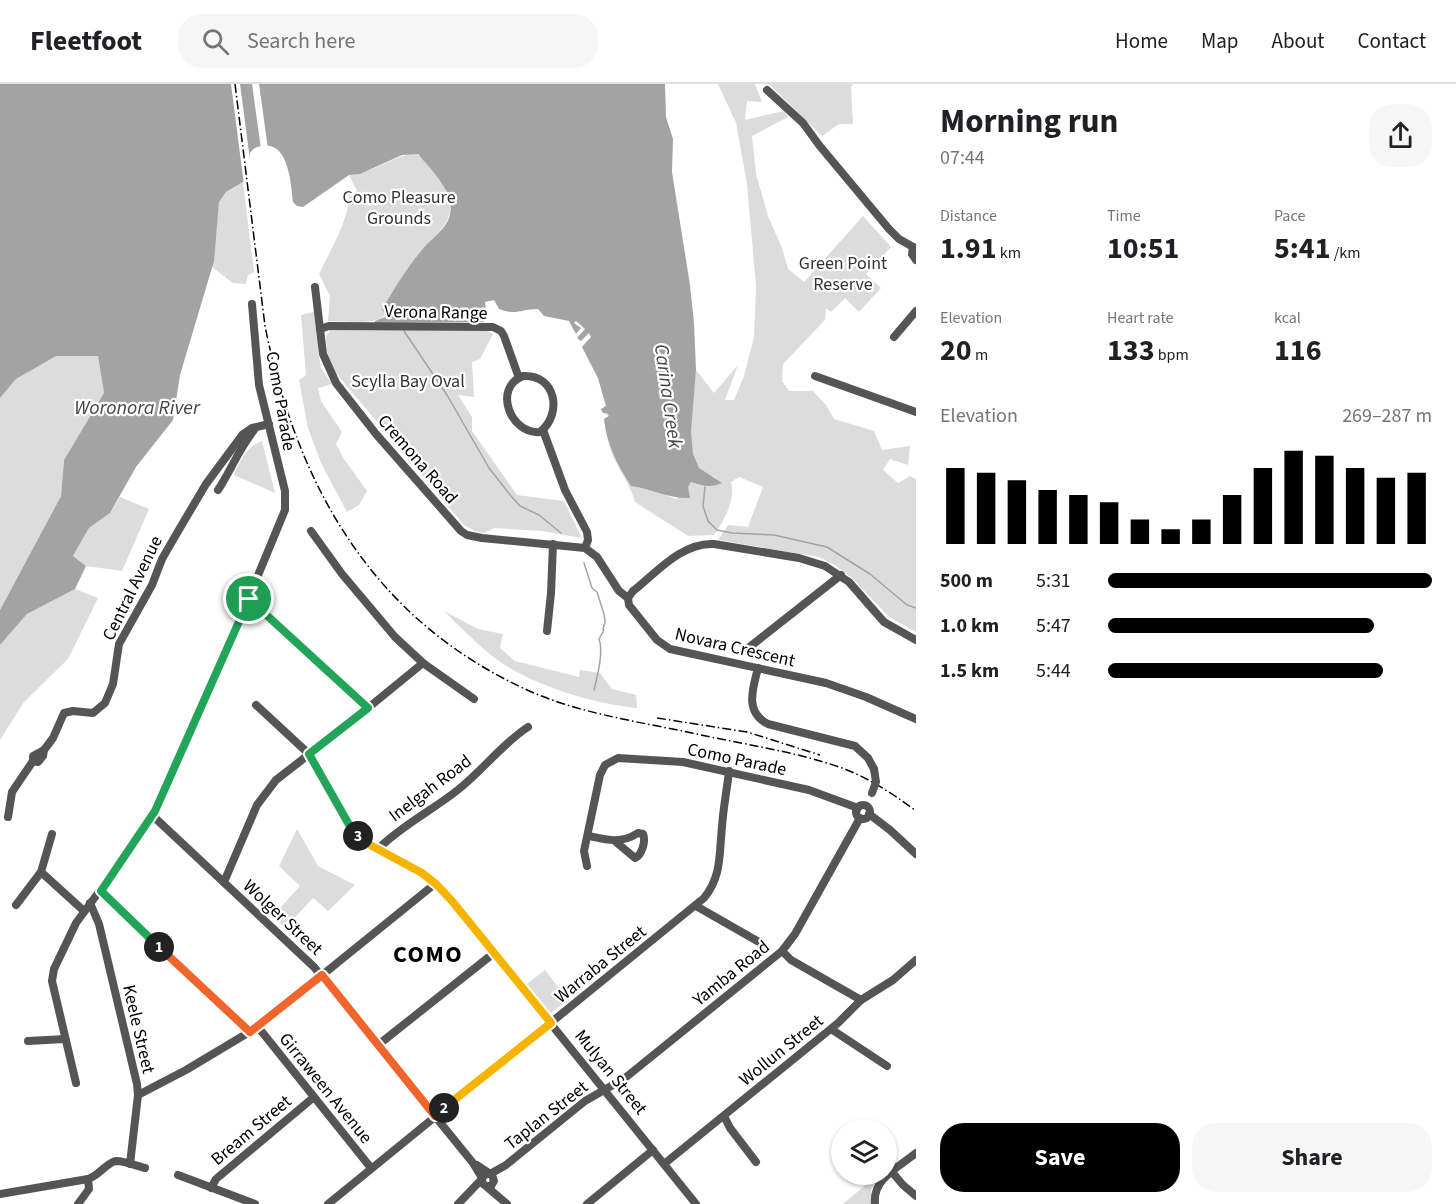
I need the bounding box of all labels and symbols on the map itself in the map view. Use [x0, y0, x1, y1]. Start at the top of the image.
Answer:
park label: Como Pleasure Grounds [342, 185, 456, 231]
park label: Green Point Reserve [799, 251, 887, 297]
street label: Verona Range [384, 299, 488, 326]
water label: Carina Creek [647, 342, 689, 450]
street label: Como Parade [259, 349, 302, 453]
park label: Scylla Bay Oval [351, 369, 465, 394]
water label: Woronora River [74, 394, 201, 422]
street label: Cremona Road [372, 409, 464, 509]
street label: Central Avenue [96, 532, 169, 645]
pin [223, 573, 274, 624]
street label: Novara Crescent [672, 622, 797, 673]
street label: Como Parade [685, 737, 789, 782]
street label: Inelgah Road [384, 749, 477, 828]
pin: 3 [343, 821, 373, 851]
street label: Wolger Street [237, 874, 328, 961]
street label: Warraba Street [549, 920, 652, 1009]
pin: 1 [144, 932, 174, 962]
street label: Yamba Road [687, 935, 775, 1013]
district label: COMO [393, 937, 463, 972]
street label: Keele Street [116, 982, 161, 1076]
street label: Wollun Street [734, 1009, 829, 1092]
street label: Mulyan Street [568, 1024, 653, 1120]
street label: Girraween Avenue [273, 1027, 378, 1149]
street label: Taplan Street [499, 1075, 593, 1156]
street label: Bream Street [206, 1089, 297, 1171]
pin: 2 [429, 1093, 459, 1123]

